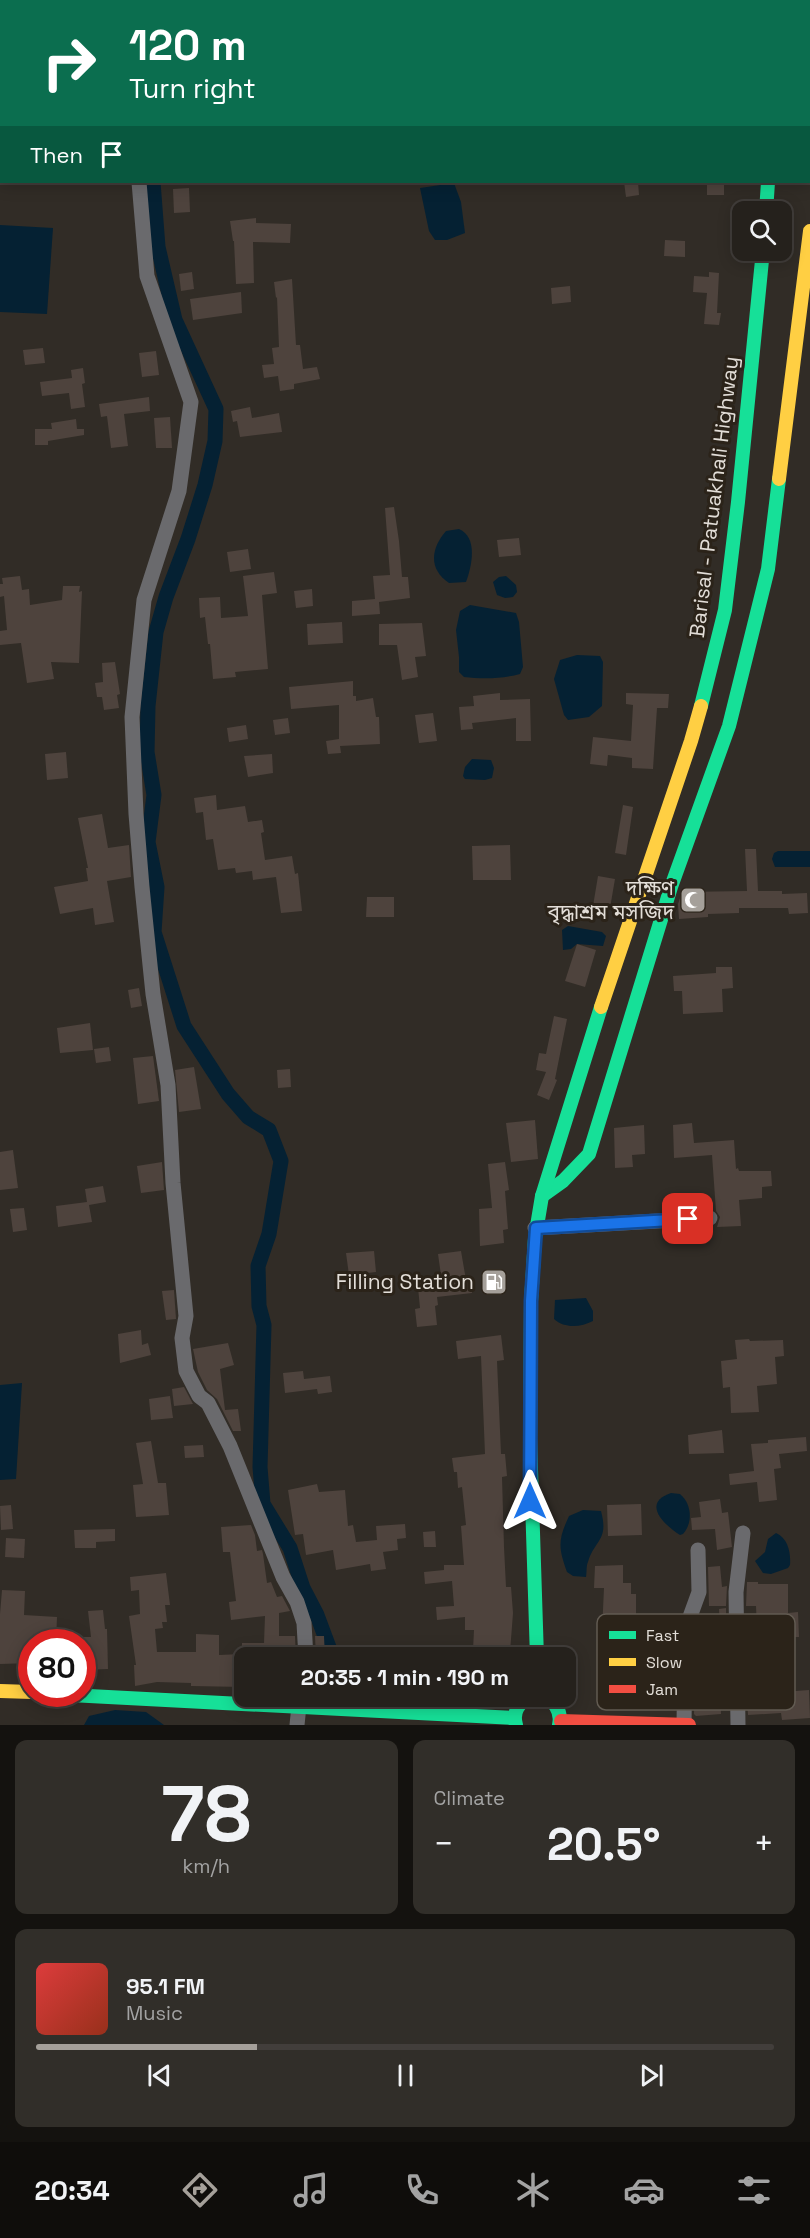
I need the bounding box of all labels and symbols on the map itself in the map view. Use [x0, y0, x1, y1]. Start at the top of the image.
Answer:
street label: Barisal - Patuakhali Highway [683, 355, 744, 639]
place label: দক্ষিণ বৃদ্ধাশ্রম মসজিদ [547, 874, 675, 925]
mosque icon: দক্ষিণ বৃদ্ধাশ্রম মসজিদ [678, 885, 708, 915]
pin [662, 1193, 713, 1244]
fuel station icon: Filling Station [479, 1267, 509, 1297]
place label: Filling Station [336, 1268, 474, 1295]
position arrow [498, 1469, 562, 1533]
legend [597, 1614, 795, 1710]
text: Fast [646, 1625, 679, 1646]
speed limit sign: 80 [18, 1629, 96, 1707]
text: Slow [646, 1652, 682, 1673]
text: Jam [646, 1679, 678, 1700]

